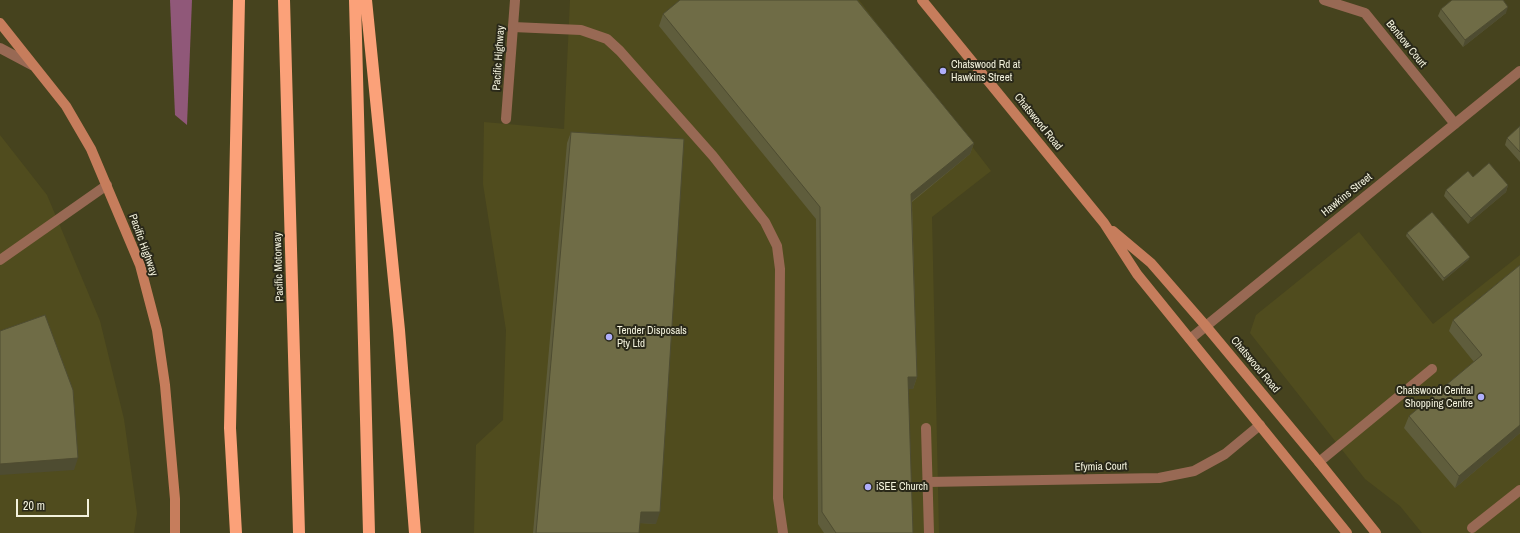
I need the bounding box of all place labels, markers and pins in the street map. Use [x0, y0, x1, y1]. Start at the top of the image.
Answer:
place label: Chatswood Rd at Hawkins Street [951, 58, 1020, 84]
marker: Chatswood Rd at Hawkins Street [938, 66, 948, 76]
place label: Tender Disposals Pty Ltd [617, 324, 687, 350]
marker: Tender Disposals Pty Ltd [604, 332, 614, 342]
place label: Chatswood Central Shopping Centre [1396, 384, 1473, 410]
marker: Chatswood Central Shopping Centre [1476, 392, 1486, 402]
place label: iSEE Church [876, 480, 928, 494]
marker: iSEE Church [863, 482, 873, 492]

